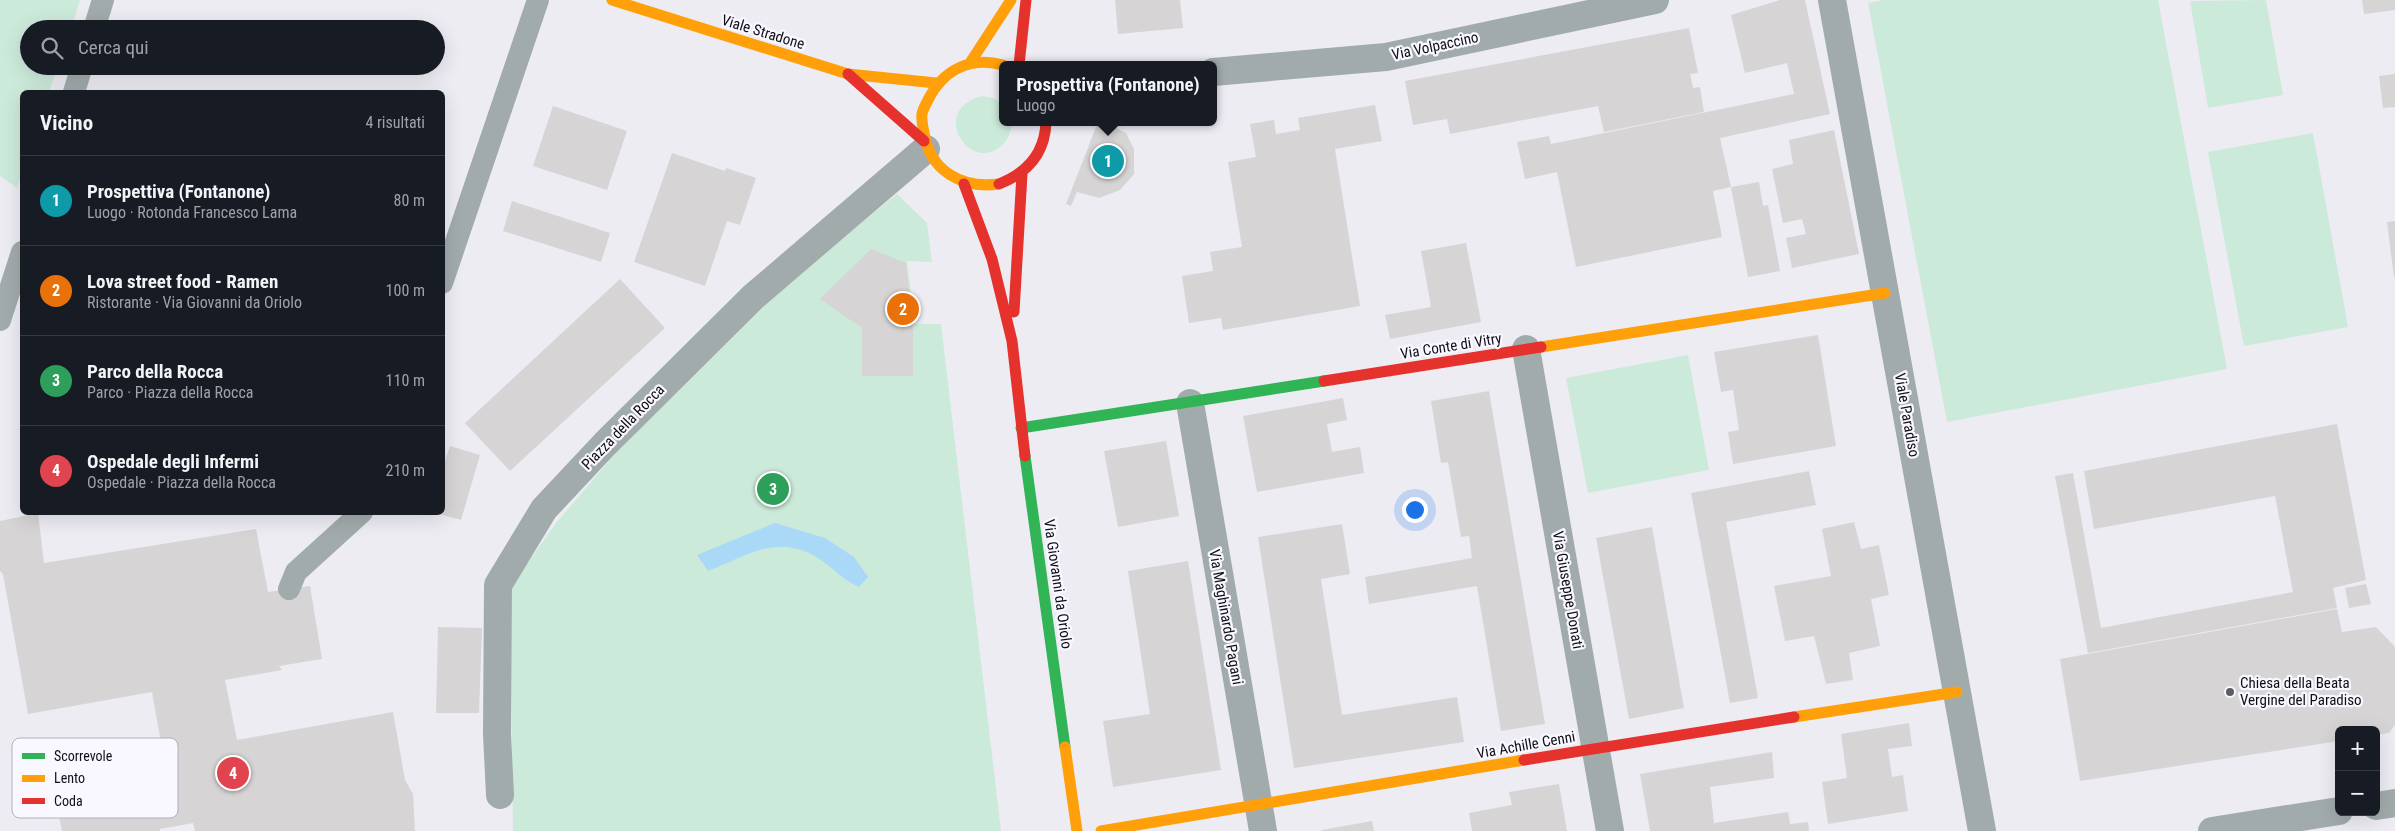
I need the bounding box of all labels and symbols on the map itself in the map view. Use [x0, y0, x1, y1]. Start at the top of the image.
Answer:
street label: Viale Stradone [719, 11, 807, 53]
street label: Via Volpaccino [1390, 28, 1480, 64]
pin: 1 [1092, 142, 1124, 180]
pin: 2 [887, 290, 919, 328]
street label: Via Conte di Vitry [1399, 329, 1503, 363]
street label: Viale Paradiso [1891, 372, 1923, 458]
street label: Piazza della Rocca [578, 381, 668, 473]
pin: 3 [757, 470, 789, 508]
your location [1402, 497, 1428, 523]
street label: Via Giovanni da Oriolo [1040, 518, 1076, 650]
street label: Via Giuseppe Donati [1549, 530, 1587, 650]
street label: Via Maghinardo Pagani [1205, 548, 1247, 686]
place label: Chiesa della Beata Vergine del Paradiso [2240, 674, 2362, 709]
marker: Chiesa della Beata Vergine del Paradiso [2224, 686, 2236, 698]
street label: Via Achille Cenni [1475, 727, 1577, 763]
legend [12, 738, 178, 818]
text: Scorrevole [54, 748, 113, 764]
pin: 4 [217, 754, 249, 792]
text: Lento [54, 770, 85, 786]
text: Coda [54, 793, 83, 809]

